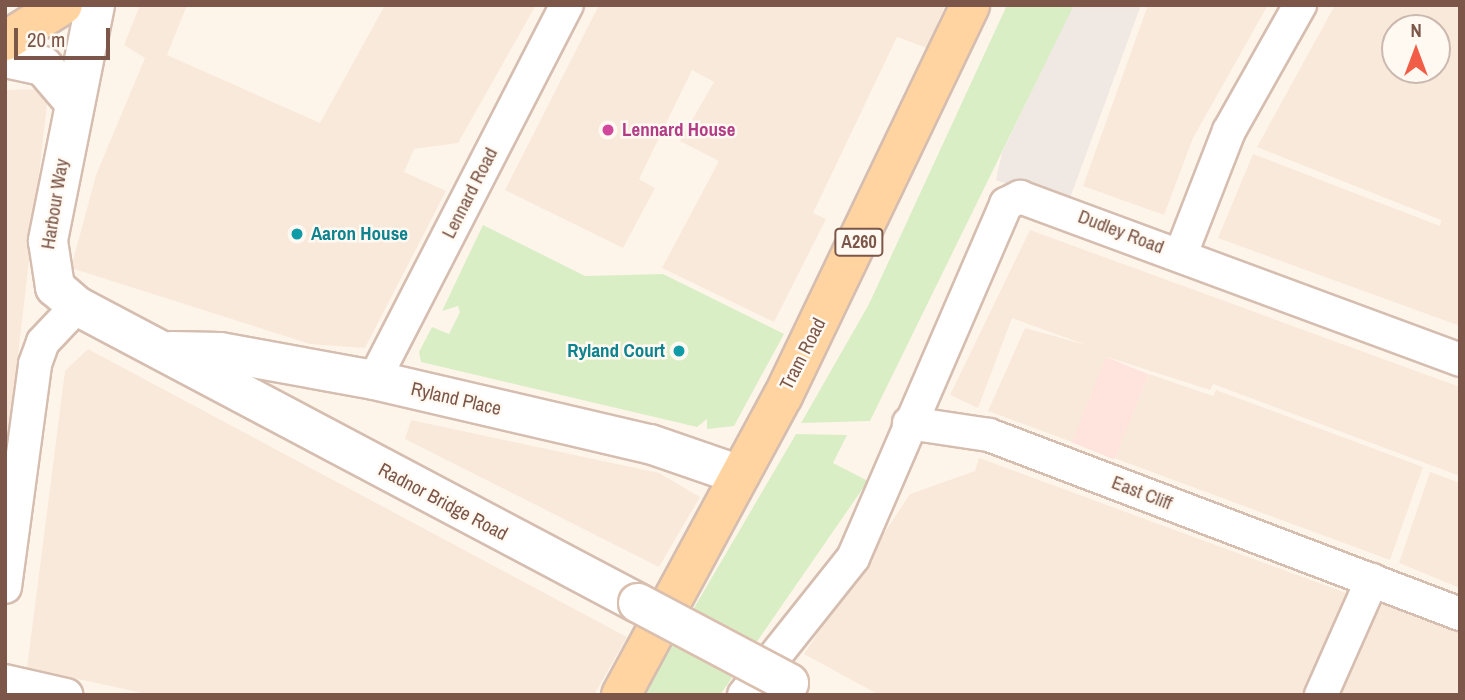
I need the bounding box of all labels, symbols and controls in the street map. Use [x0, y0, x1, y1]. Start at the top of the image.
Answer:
scale bar [18, 14, 114, 58]
north arrow [1381, 14, 1451, 84]
text: N [1410, 17, 1422, 43]
text: 20 m [27, 25, 65, 54]
place label: Lennard House [622, 119, 735, 141]
marker: Lennard House [600, 122, 616, 138]
street label: Lennard Road [437, 144, 503, 242]
street label: Harbour Way [37, 157, 73, 251]
street label: Dudley Road [1075, 205, 1167, 259]
place label: Aaron House [311, 223, 408, 245]
marker: Aaron House [289, 226, 305, 242]
road number: A260 [833, 228, 885, 256]
street label: Tram Road [775, 314, 831, 394]
place label: Ryland Court [567, 340, 665, 362]
marker: Ryland Court [671, 343, 687, 359]
street label: Ryland Place [409, 378, 503, 420]
street label: Radnor Bridge Road [375, 458, 511, 546]
street label: East Cliff [1109, 471, 1175, 515]

